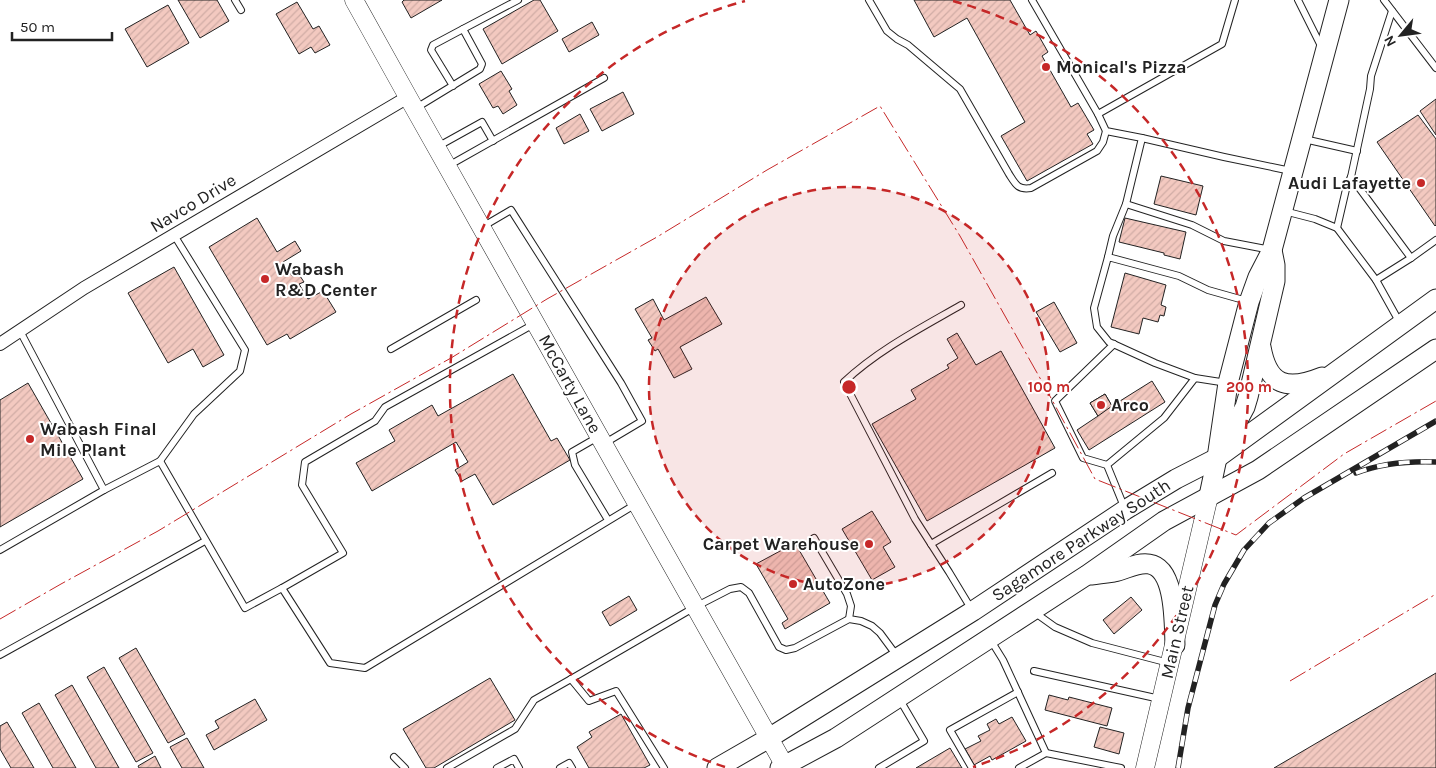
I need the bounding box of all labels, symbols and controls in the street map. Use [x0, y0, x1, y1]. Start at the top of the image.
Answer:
scale bar [12, 10, 112, 42]
north arrow [1376, 10, 1426, 60]
text: 50 m [20, 18, 55, 36]
text: N [1380, 33, 1400, 50]
place label: Monical's Pizza [1056, 56, 1187, 78]
marker: Monical's Pizza [1040, 61, 1052, 73]
street label: Navco Drive [146, 169, 240, 237]
place label: Audi Lafayette [1288, 172, 1411, 194]
marker: Audi Lafayette [1415, 177, 1427, 189]
place label: Wabash R&D Center [275, 258, 377, 301]
marker: Wabash R&D Center [259, 273, 271, 285]
street label: McCarty Lane [534, 331, 606, 437]
centre of rings [840, 378, 858, 396]
text: 100 m [1028, 378, 1070, 396]
text: 200 m [1226, 378, 1272, 396]
place label: Arco [1111, 394, 1149, 416]
marker: Arco [1095, 399, 1107, 411]
place label: Wabash Final Mile Plant [40, 418, 157, 461]
marker: Wabash Final Mile Plant [24, 433, 36, 445]
street label: Sagamore Parkway South [987, 474, 1175, 606]
place label: Carpet Warehouse [703, 533, 859, 555]
marker: Carpet Warehouse [863, 538, 875, 550]
place label: AutoZone [803, 573, 885, 595]
marker: AutoZone [787, 578, 799, 590]
street label: Main Street [1156, 583, 1198, 681]

